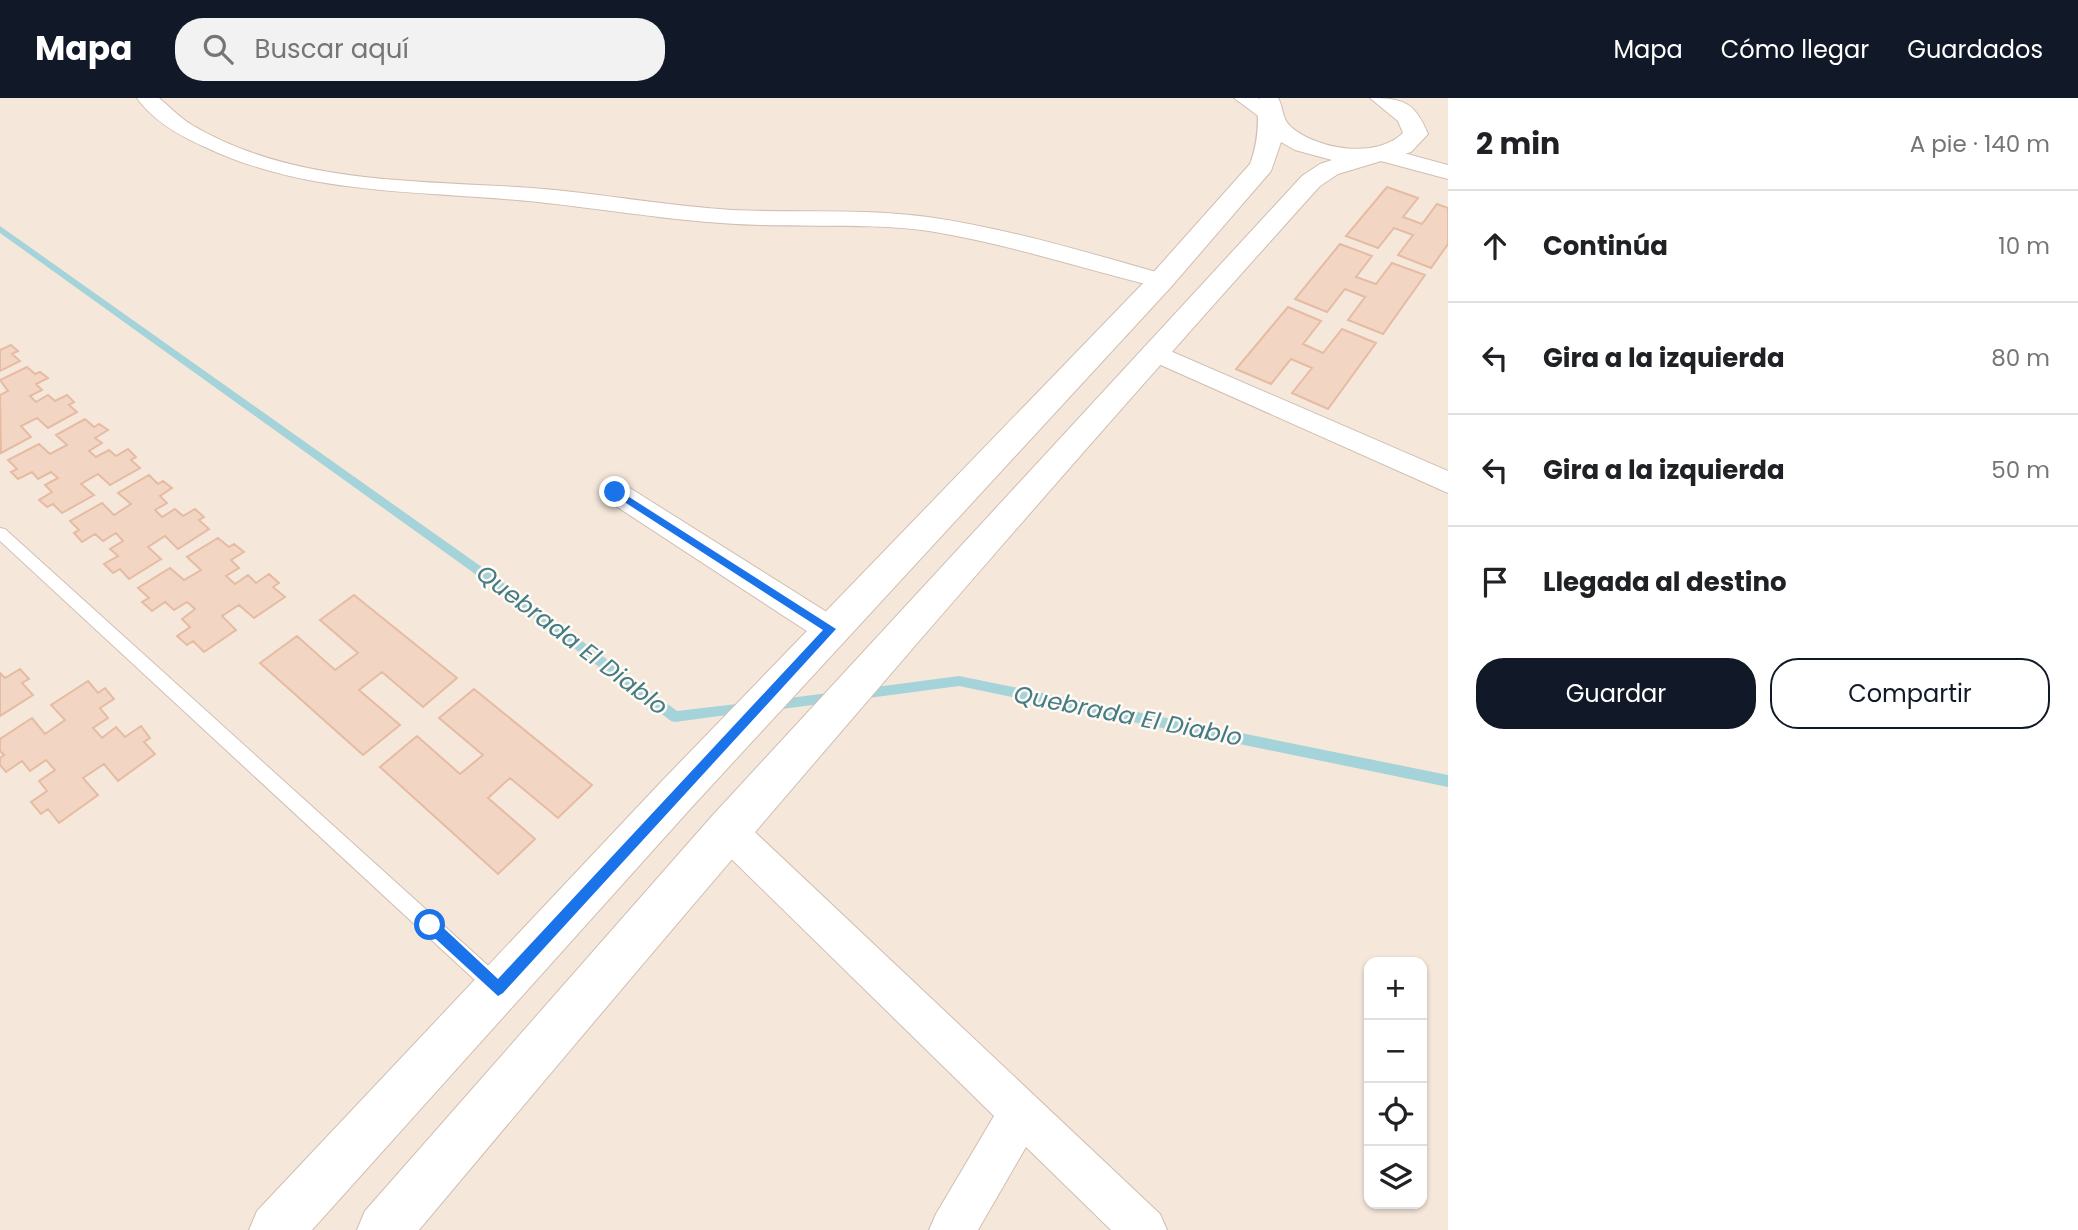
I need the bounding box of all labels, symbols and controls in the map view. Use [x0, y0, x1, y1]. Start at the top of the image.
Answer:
search box [175, 18, 665, 81]
text: Mapa [35, 25, 133, 72]
icon: search [199, 30, 237, 68]
text: Buscar aquí [255, 31, 409, 67]
text: Mapa [1613, 33, 1683, 66]
text: Cómo llegar [1721, 33, 1869, 66]
text: Guardados [1907, 33, 2043, 66]
text: 2 min [1476, 122, 1560, 165]
text: A pie · 140 m [1910, 128, 2050, 160]
icon: ahead [1476, 227, 1514, 265]
text: Continúa [1543, 228, 1668, 264]
text: 10 m [1998, 230, 2050, 262]
icon: left [1476, 339, 1514, 377]
text: Gira a la izquierda [1543, 340, 1785, 376]
text: 80 m [1991, 342, 2050, 374]
icon: left [1476, 451, 1514, 489]
text: Gira a la izquierda [1543, 452, 1785, 488]
text: 50 m [1991, 454, 2050, 486]
route end [599, 476, 630, 507]
water label: Quebrada El Diablo [470, 557, 675, 723]
icon: arrive [1476, 563, 1514, 601]
text: Llegada al destino [1543, 564, 1787, 600]
button: Guardar [1476, 658, 1756, 729]
button: Compartir [1770, 658, 2050, 729]
water label: Quebrada El Diablo [1011, 677, 1245, 754]
route start [414, 909, 445, 940]
map controls [1364, 957, 1427, 1209]
button: + [1364, 957, 1427, 1020]
button: − [1364, 1020, 1427, 1083]
button: locate [1364, 1083, 1427, 1146]
button: layers [1364, 1146, 1427, 1209]

